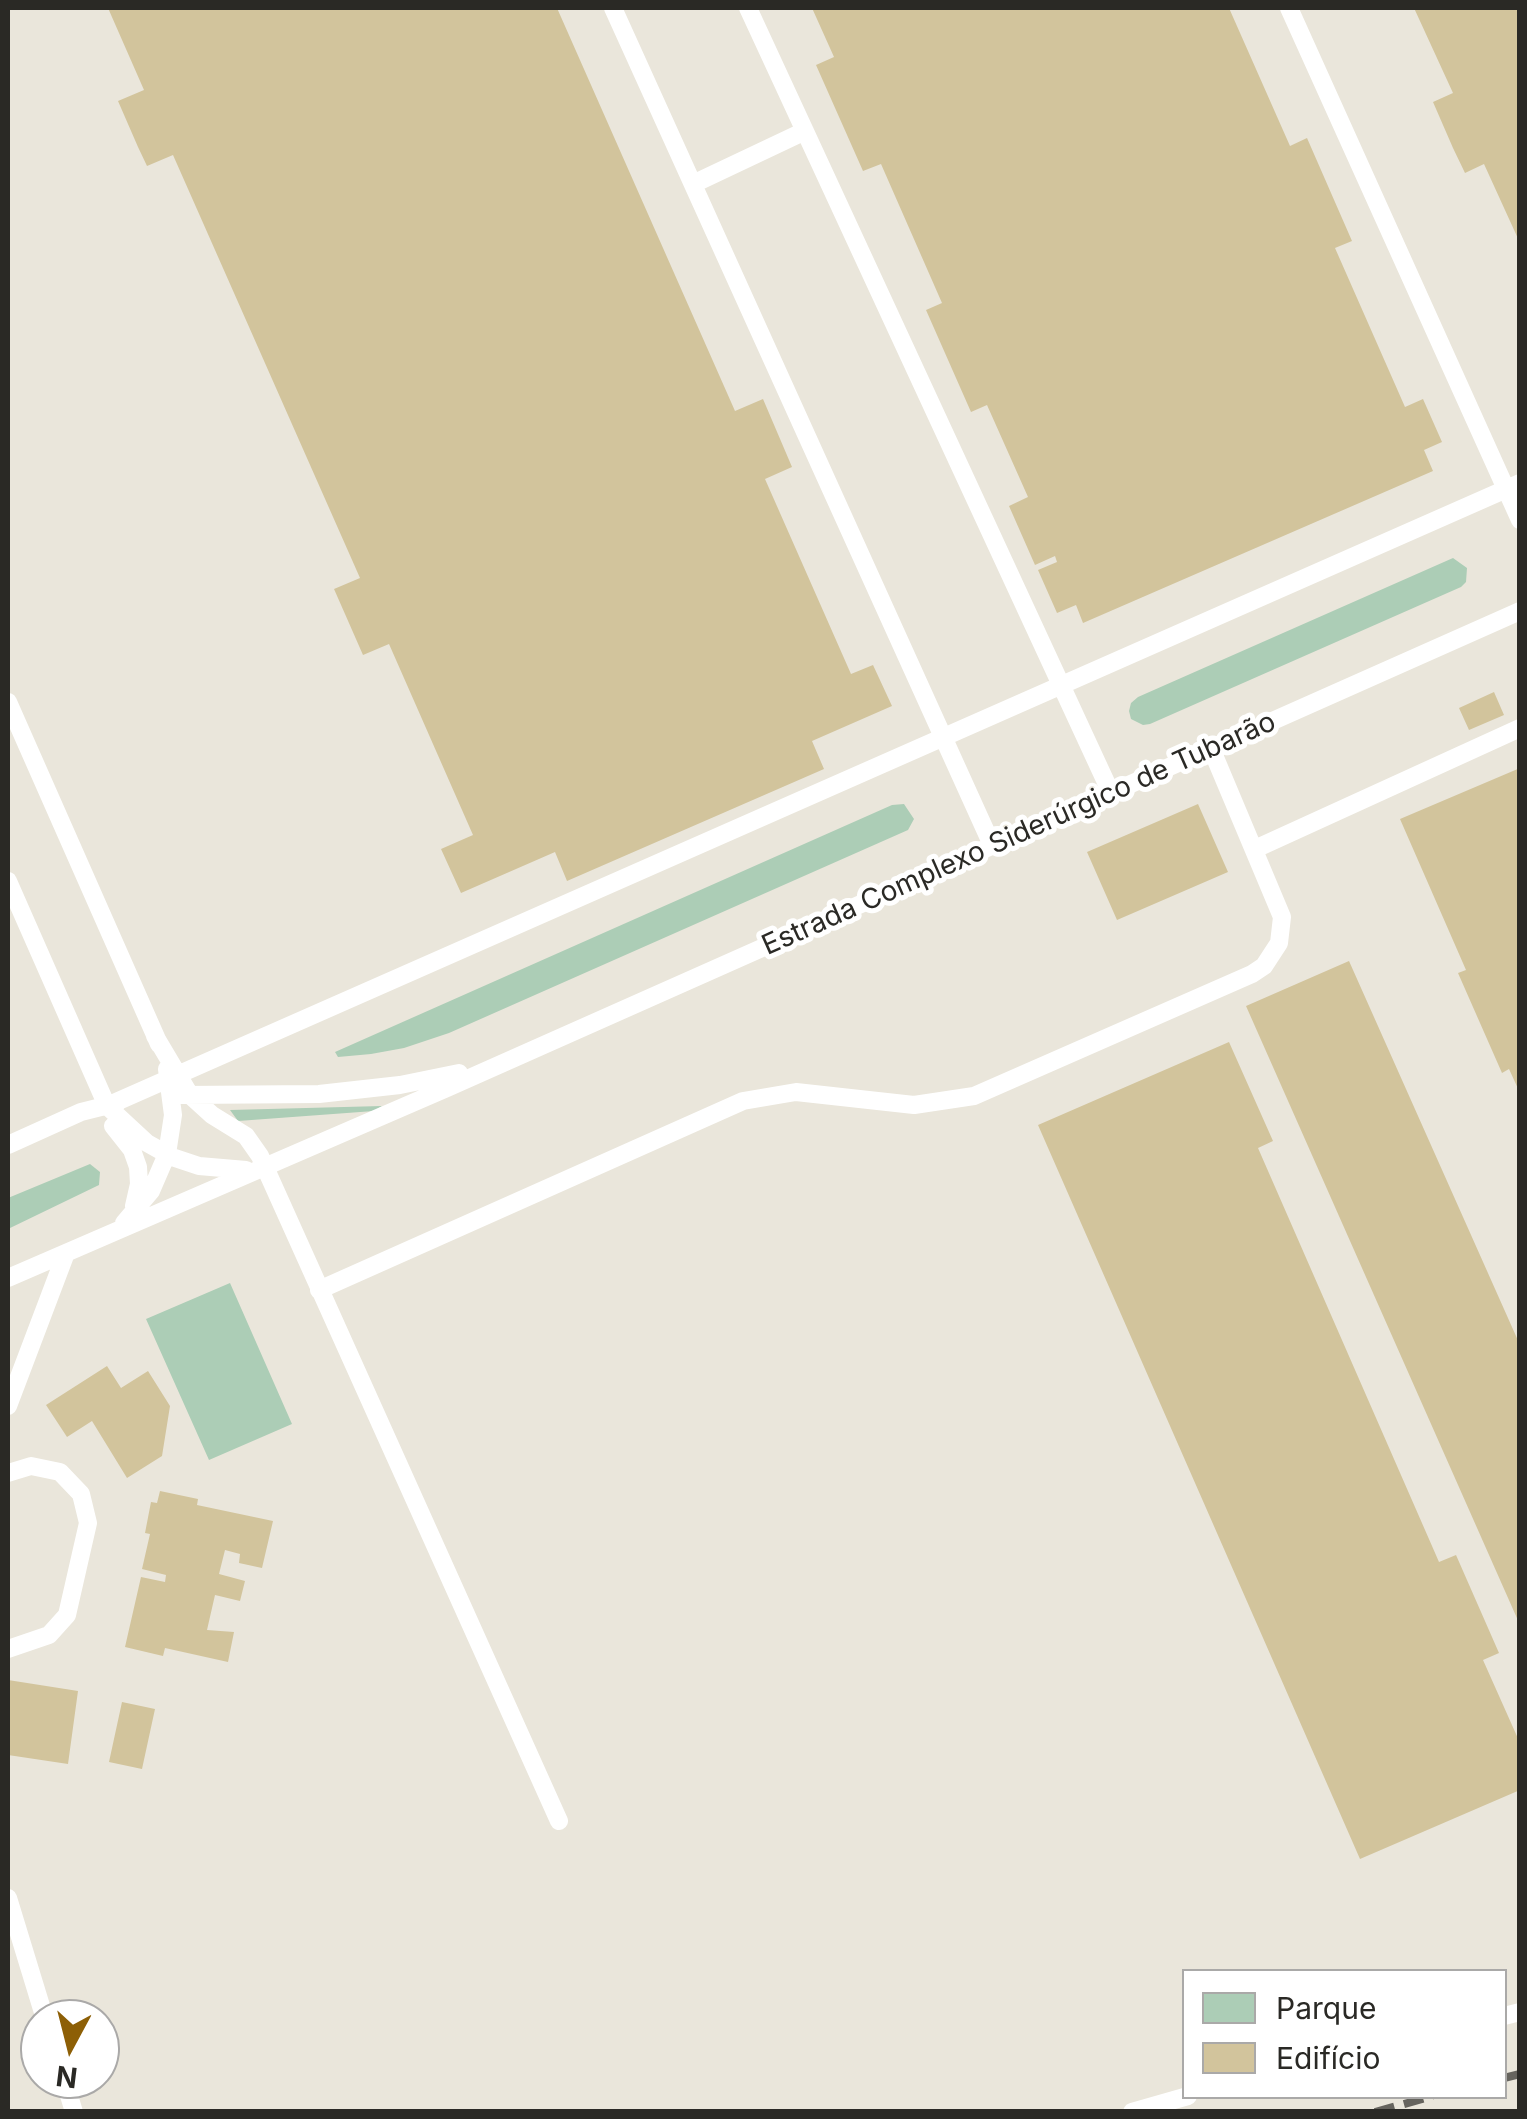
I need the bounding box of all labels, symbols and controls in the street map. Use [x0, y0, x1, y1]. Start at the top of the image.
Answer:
street label: Estrada Complexo Siderúrgico de Tubarão [757, 705, 1281, 963]
legend [1182, 1969, 1507, 2099]
text: Parque [1276, 1990, 1376, 2026]
north arrow [20, 1999, 120, 2099]
text: Edifício [1276, 2040, 1380, 2076]
text: N [54, 2059, 79, 2095]

